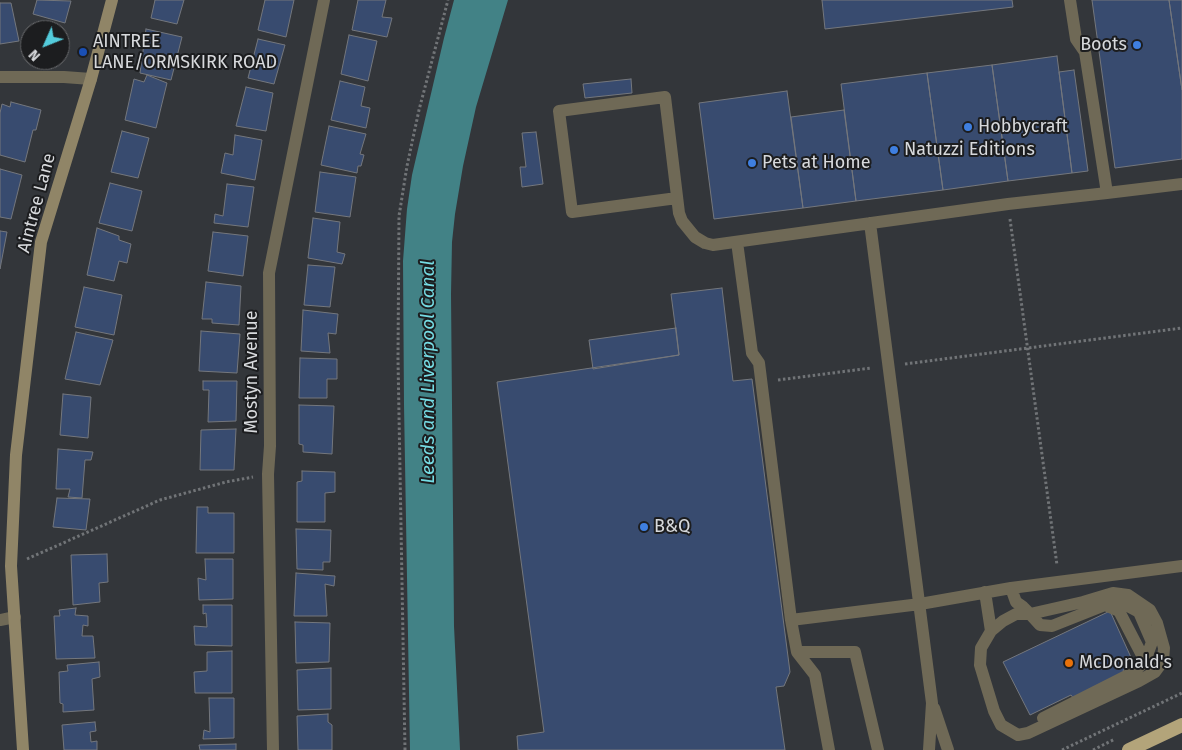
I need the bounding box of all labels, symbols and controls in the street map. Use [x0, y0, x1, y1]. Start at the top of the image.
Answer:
north arrow [20, 20, 70, 70]
place label: AINTREE LANE/ORMSKIRK ROAD [93, 31, 277, 74]
place label: Boots [1080, 34, 1127, 56]
marker: Boots [1131, 39, 1143, 51]
text: N [25, 46, 44, 64]
marker: AINTREE LANE/ORMSKIRK ROAD [77, 46, 89, 58]
place label: Hobbycraft [978, 116, 1068, 138]
marker: Hobbycraft [962, 121, 974, 133]
place label: Natuzzi Editions [904, 139, 1035, 161]
marker: Natuzzi Editions [888, 144, 900, 156]
street label: Aintree Lane [13, 151, 61, 255]
place label: Pets at Home [762, 152, 870, 174]
marker: Pets at Home [746, 157, 758, 169]
water label: Leeds and Liverpool Canal [418, 260, 440, 484]
street label: Mostyn Avenue [241, 310, 263, 434]
place label: B&Q [654, 516, 691, 538]
marker: B&Q [638, 521, 650, 533]
place label: McDonald's [1079, 652, 1172, 674]
marker: McDonald's [1063, 657, 1075, 669]

